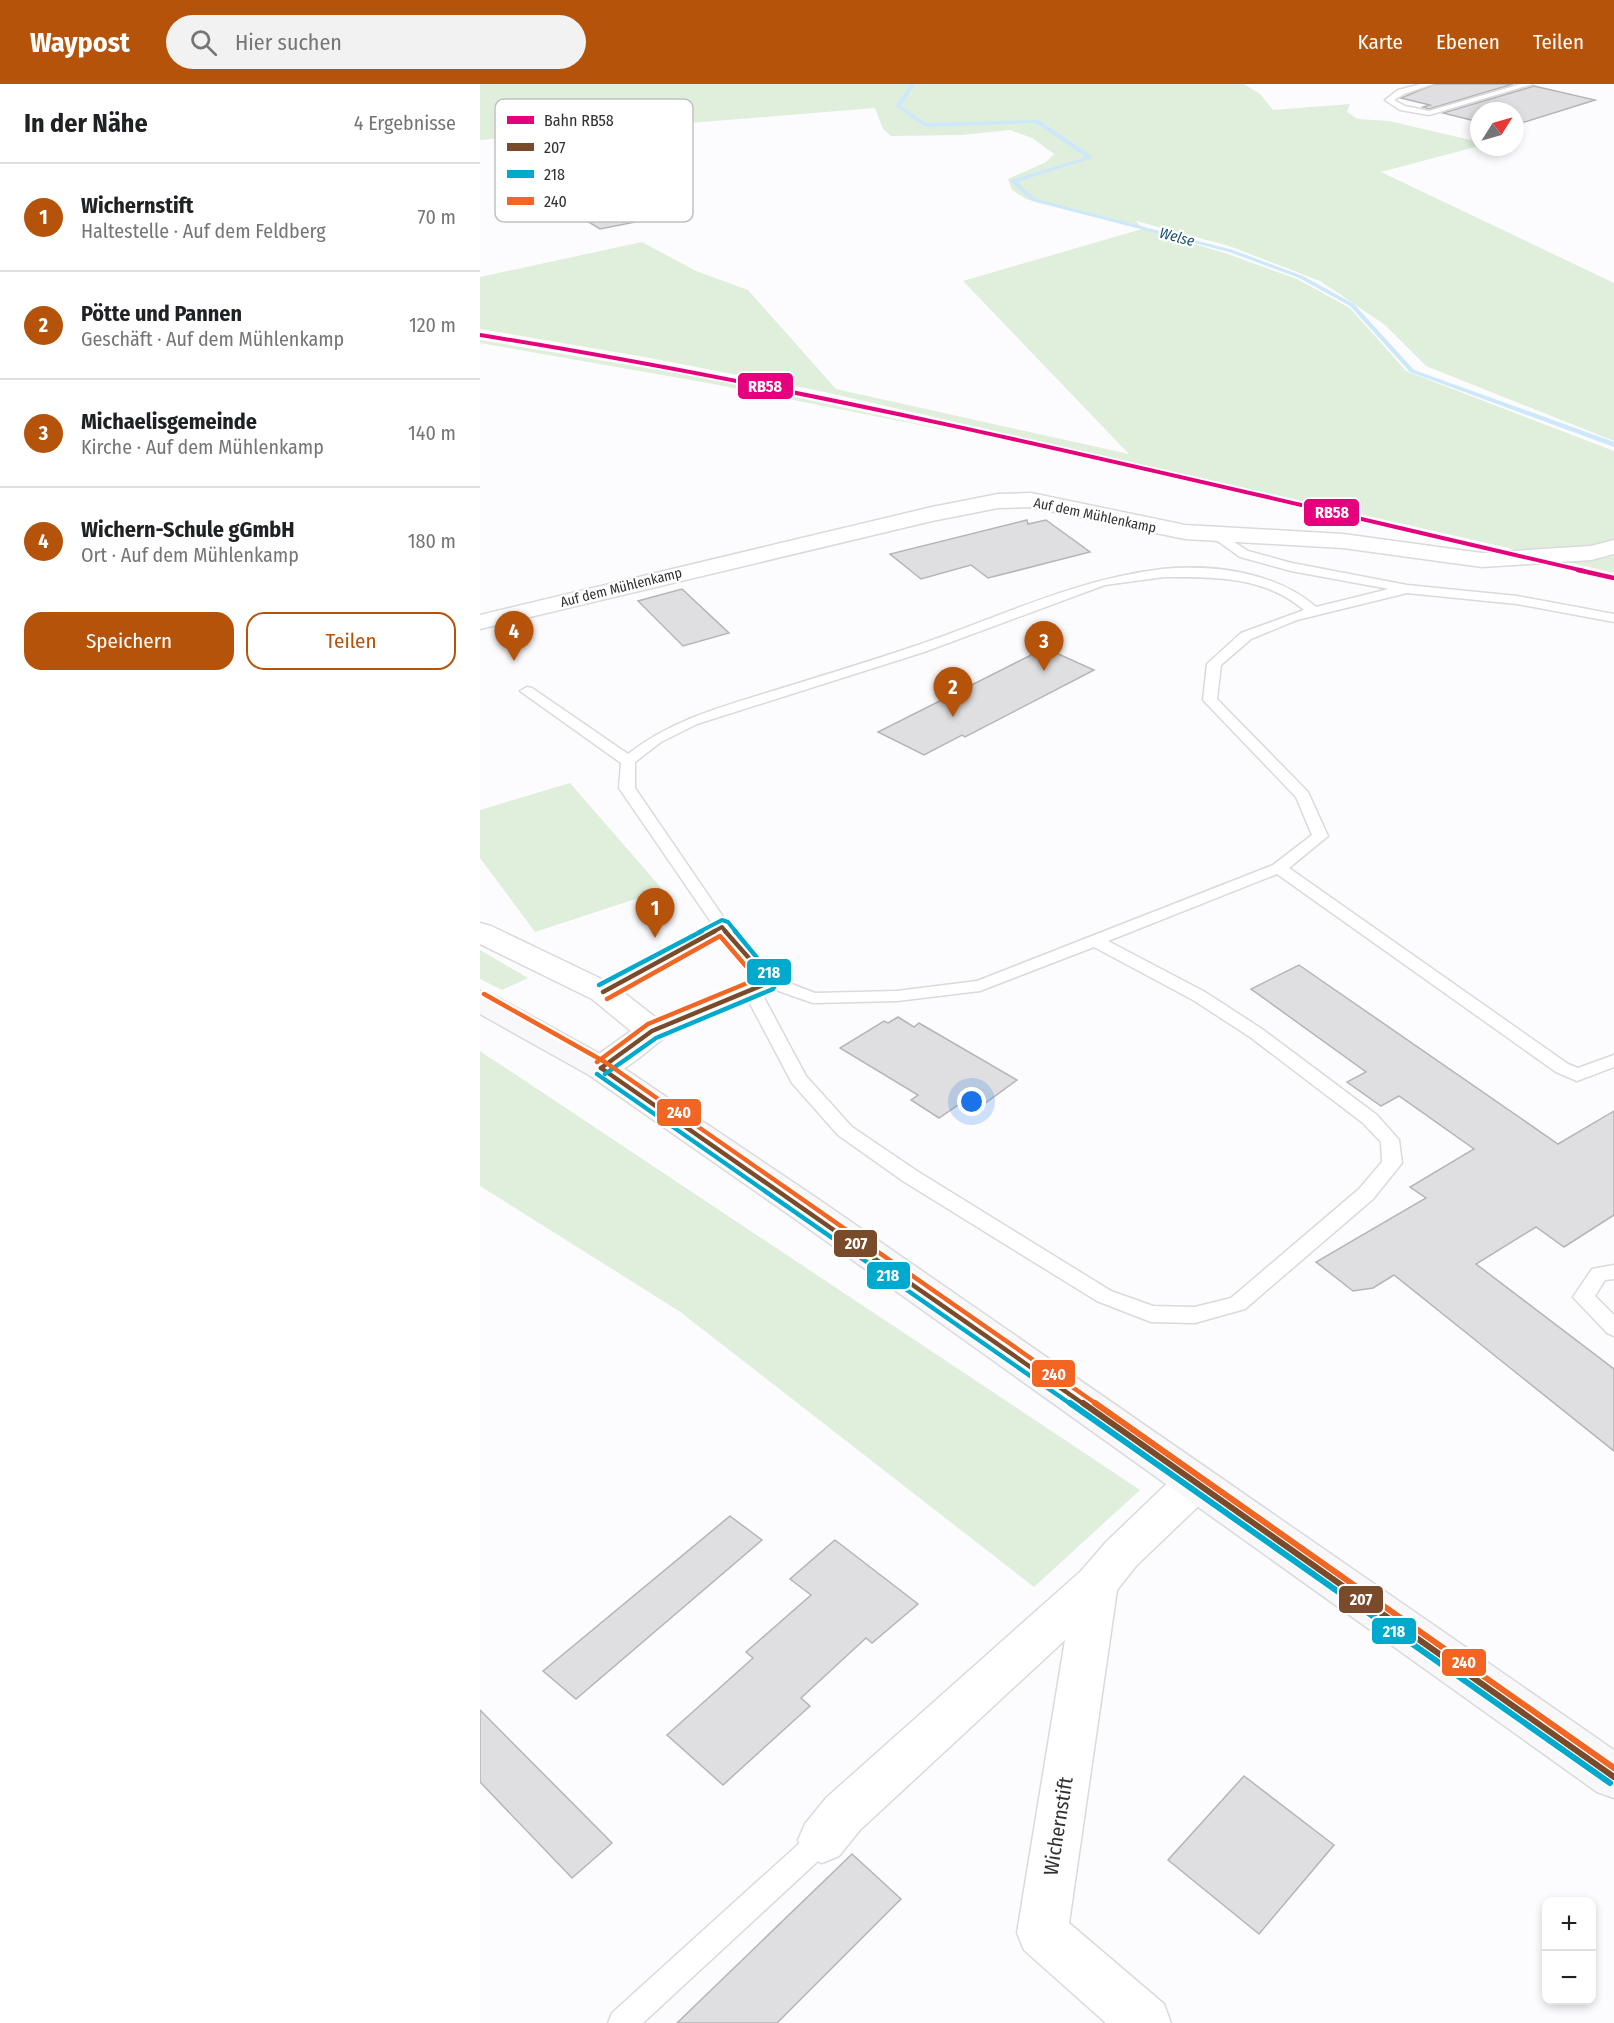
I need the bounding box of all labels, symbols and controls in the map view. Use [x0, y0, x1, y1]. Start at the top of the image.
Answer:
search box [166, 15, 586, 69]
text: Waypost [30, 26, 130, 59]
icon: search [187, 26, 220, 59]
text: Hier suchen [235, 29, 342, 56]
text: Karte [1357, 29, 1403, 55]
text: Ebenen [1436, 29, 1500, 55]
text: Teilen [1533, 29, 1584, 55]
legend [495, 99, 693, 222]
north arrow [1470, 102, 1524, 156]
text: In der Nähe [24, 108, 148, 139]
text: 4 Ergebnisse [354, 111, 456, 135]
text: Bahn RB58 [544, 111, 614, 130]
text: 207 [544, 138, 566, 157]
text: 218 [544, 165, 565, 184]
text: Wichernstift [81, 192, 194, 219]
text: 240 [544, 192, 567, 211]
text: 1 [39, 205, 48, 229]
text: 70 m [418, 205, 456, 229]
text: Haltestelle · Auf dem Feldberg [81, 219, 326, 243]
water label: Welse [1158, 224, 1196, 250]
text: Pötte und Pannen [81, 300, 242, 327]
text: 2 [39, 313, 48, 337]
text: 120 m [409, 313, 456, 337]
text: Geschäft · Auf dem Mühlenkamp [81, 327, 344, 351]
line badge: RB58 [737, 372, 794, 400]
text: RB58 [748, 377, 783, 396]
text: Michaelisgemeinde [81, 408, 257, 435]
text: 3 [39, 421, 48, 445]
text: 140 m [408, 421, 456, 445]
text: Kirche · Auf dem Mühlenkamp [81, 435, 324, 459]
street label: Auf dem Mühlenkamp [1032, 494, 1158, 537]
line badge: RB58 [1303, 498, 1360, 527]
text: RB58 [1315, 503, 1350, 522]
text: Wichern-Schule gGmbH [81, 516, 294, 543]
text: 4 [38, 529, 49, 553]
text: 180 m [408, 529, 456, 553]
text: Ort · Auf dem Mühlenkamp [81, 543, 299, 567]
street label: Auf dem Mühlenkamp [559, 564, 684, 611]
button: Speichern [24, 612, 234, 670]
button: Teilen [246, 612, 456, 670]
pin: 4 [495, 612, 534, 661]
pin: 3 [1024, 622, 1064, 671]
pin: 2 [934, 668, 972, 717]
pin: 1 [636, 888, 675, 938]
line badge: 218 [746, 958, 792, 986]
text: 218 [757, 963, 781, 982]
your location [957, 1087, 986, 1116]
line badge: 240 [656, 1098, 702, 1127]
text: 240 [666, 1103, 691, 1122]
line badge: 207 [833, 1229, 878, 1258]
text: 207 [844, 1234, 868, 1253]
line badge: 218 [866, 1261, 911, 1290]
text: 218 [876, 1266, 900, 1285]
line badge: 240 [1031, 1359, 1076, 1388]
text: 240 [1041, 1365, 1066, 1384]
line badge: 207 [1338, 1585, 1384, 1614]
text: 207 [1349, 1590, 1373, 1609]
line badge: 218 [1371, 1617, 1417, 1645]
text: 218 [1382, 1622, 1406, 1641]
line badge: 240 [1441, 1648, 1487, 1677]
text: 240 [1451, 1653, 1476, 1672]
street label: Wichernstift [1038, 1775, 1078, 1877]
map controls [1542, 1897, 1596, 2005]
button: + [1542, 1897, 1596, 1951]
button: − [1542, 1951, 1596, 2005]

